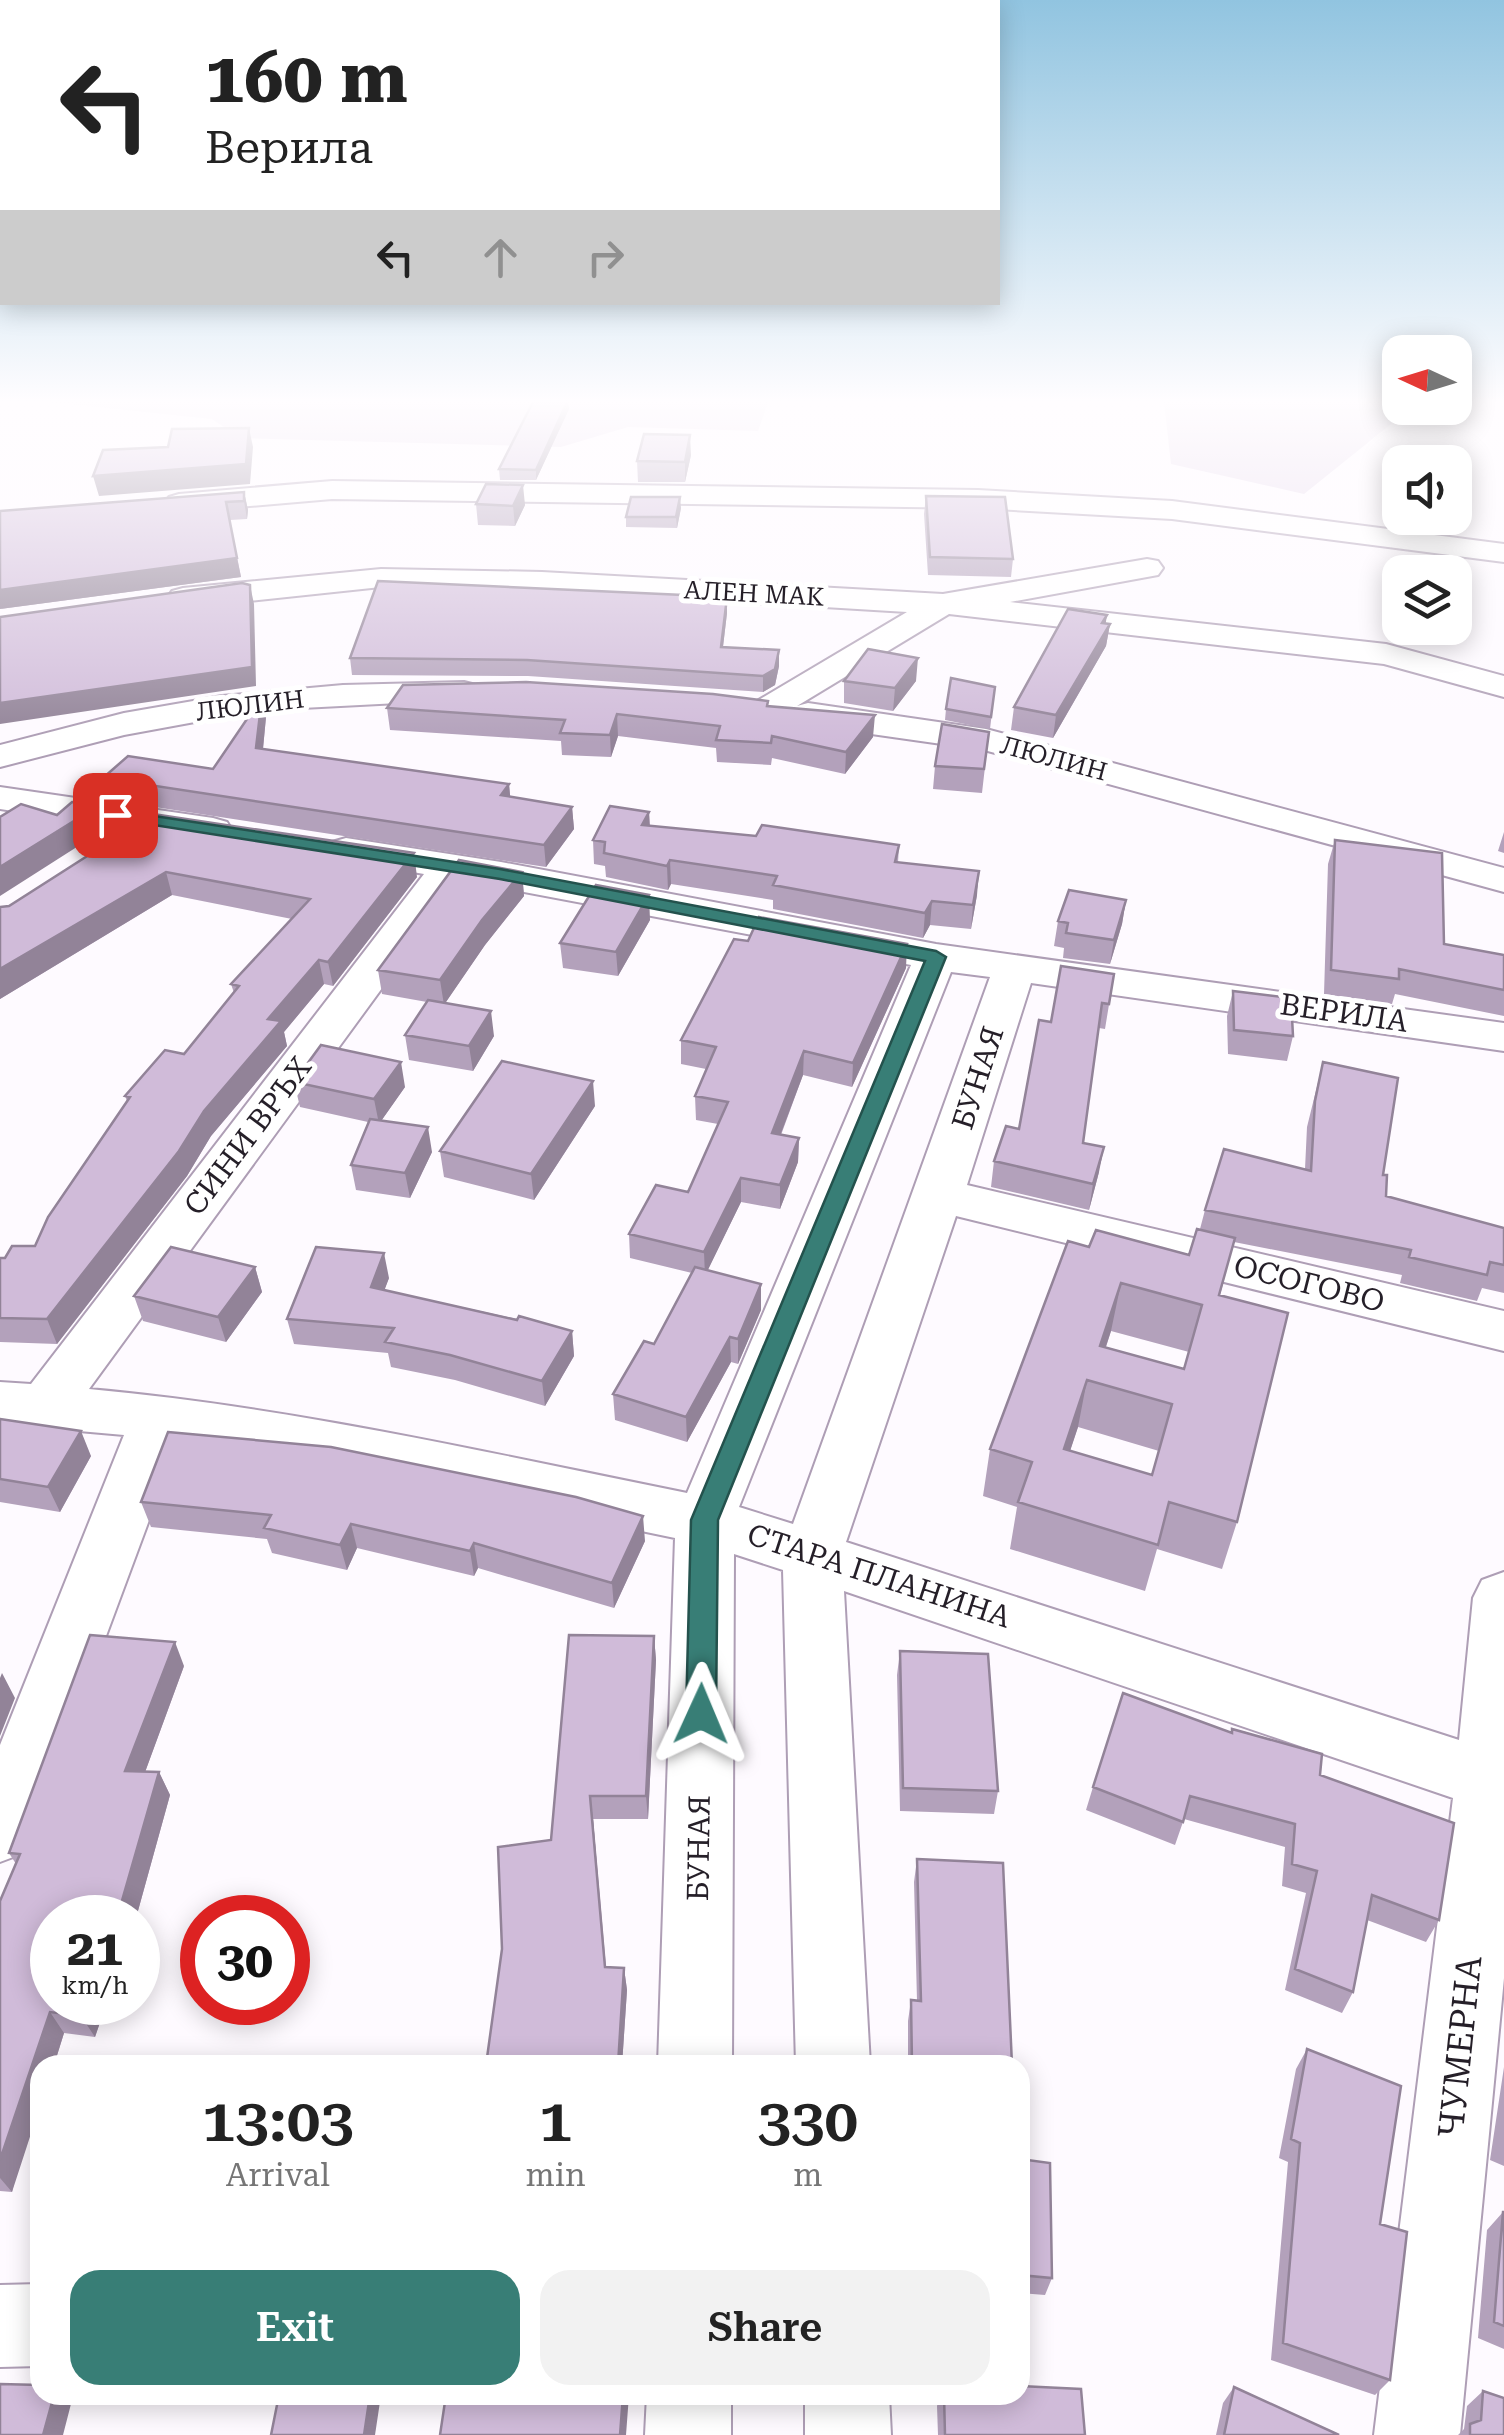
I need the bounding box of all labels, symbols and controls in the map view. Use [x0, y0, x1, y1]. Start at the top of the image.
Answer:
text: 160 m [205, 37, 408, 119]
icon: left [40, 40, 170, 170]
text: Верила [205, 121, 373, 174]
icon: left [368, 230, 423, 285]
icon: ahead [473, 230, 528, 285]
icon: right [578, 230, 633, 285]
north arrow [1382, 335, 1472, 425]
map controls [1382, 335, 1472, 645]
button: sound [1382, 445, 1472, 535]
button: layers [1382, 555, 1472, 645]
street label: АЛЕН МАК [683, 575, 825, 612]
street label: ЛЮЛИН [194, 684, 306, 727]
street label: ЛЮЛИН [997, 730, 1110, 787]
pin [73, 773, 158, 858]
icon: arrive [88, 788, 143, 843]
street label: ВЕРИЛА [1278, 986, 1410, 1039]
street label: БУНАЯ [945, 1022, 1011, 1134]
street label: СИНИ ВРЪХ [177, 1050, 318, 1222]
street label: ОСОГОВО [1230, 1248, 1388, 1319]
street label: СТАРА ПЛАНИНА [743, 1516, 1015, 1635]
position arrow [649, 1662, 753, 1766]
street label: БУНАЯ [680, 1795, 717, 1901]
speed limit sign: 30 [180, 1895, 310, 2025]
text: 21 [67, 1919, 123, 1977]
street label: ЧУМЕРНА [1431, 1953, 1491, 2140]
text: km/h [62, 1971, 128, 2000]
text: 13:03 [202, 2085, 354, 2156]
text: 1 [539, 2085, 572, 2156]
text: 330 [757, 2085, 858, 2156]
text: Arrival [226, 2156, 330, 2194]
text: min [526, 2156, 586, 2194]
text: m [793, 2156, 822, 2194]
button: Exit [70, 2270, 520, 2385]
button: Share [540, 2270, 990, 2385]

